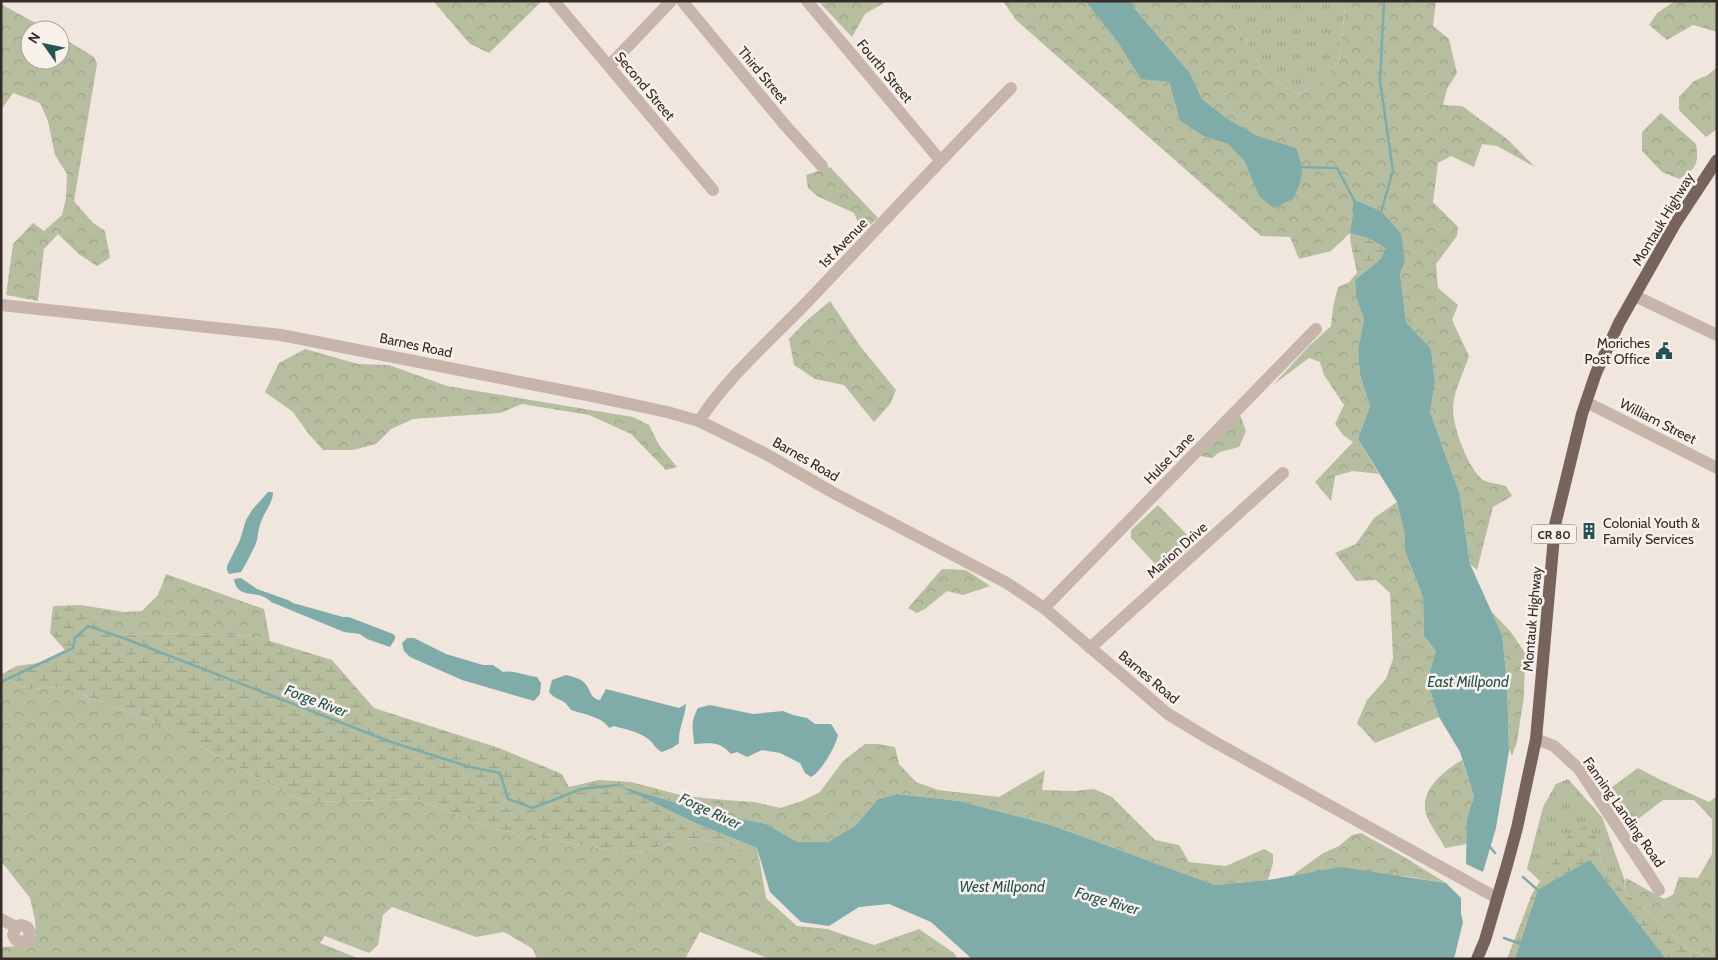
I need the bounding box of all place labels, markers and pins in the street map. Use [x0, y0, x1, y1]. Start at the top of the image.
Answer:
place label: Moriches Post Office [1584, 334, 1650, 368]
public building icon: Moriches Post Office [1654, 341, 1674, 361]
place label: Colonial Youth & Family Services [1603, 514, 1700, 548]
building icon: Colonial Youth & Family Services [1579, 521, 1599, 541]

